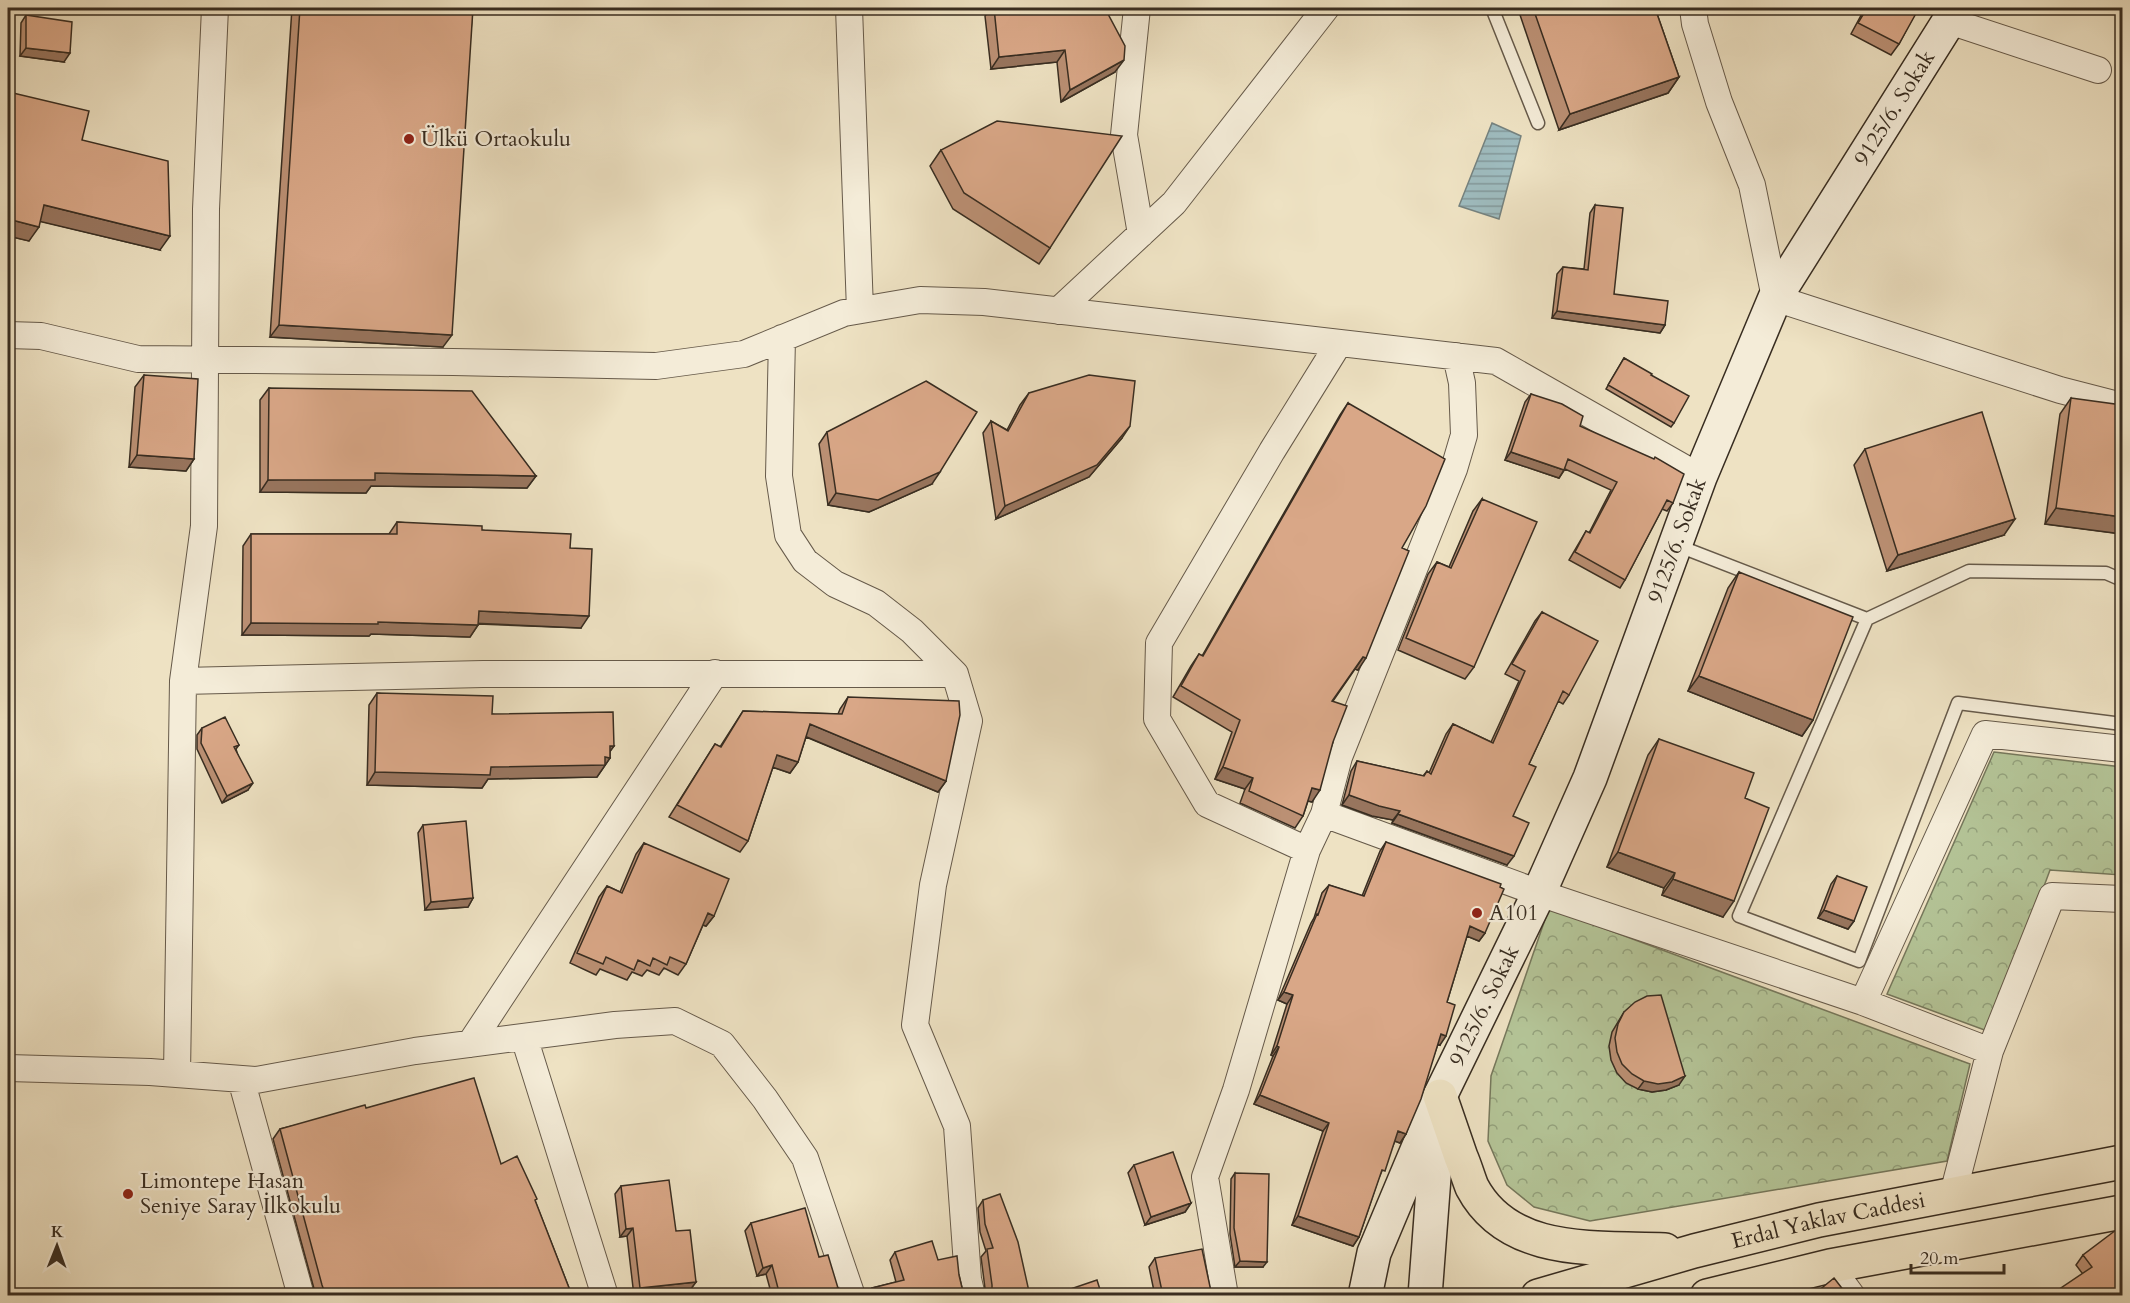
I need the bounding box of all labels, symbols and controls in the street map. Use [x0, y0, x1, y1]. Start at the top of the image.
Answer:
street label: 9125/6. Sokak [1847, 44, 1942, 171]
place label: Ülkü Ortaokulu [421, 124, 571, 154]
marker: Ülkü Ortaokulu [402, 132, 416, 146]
street label: 9125/6. Sokak [1640, 473, 1714, 607]
place label: A101 [1489, 898, 1538, 928]
marker: A101 [1470, 906, 1484, 920]
street label: 9125/6. Sokak [1442, 940, 1526, 1071]
place label: Limontepe Hasan Seniye Saray İlkokulu [140, 1166, 341, 1221]
street label: Erdal Yaklav Caddesi [1728, 1185, 1928, 1256]
marker: Limontepe Hasan Seniye Saray İlkokulu [121, 1187, 135, 1201]
north arrow [27, 1216, 87, 1276]
text: K [51, 1221, 64, 1243]
scale bar [1911, 1237, 2004, 1275]
text: 20 m [1920, 1246, 1959, 1271]

